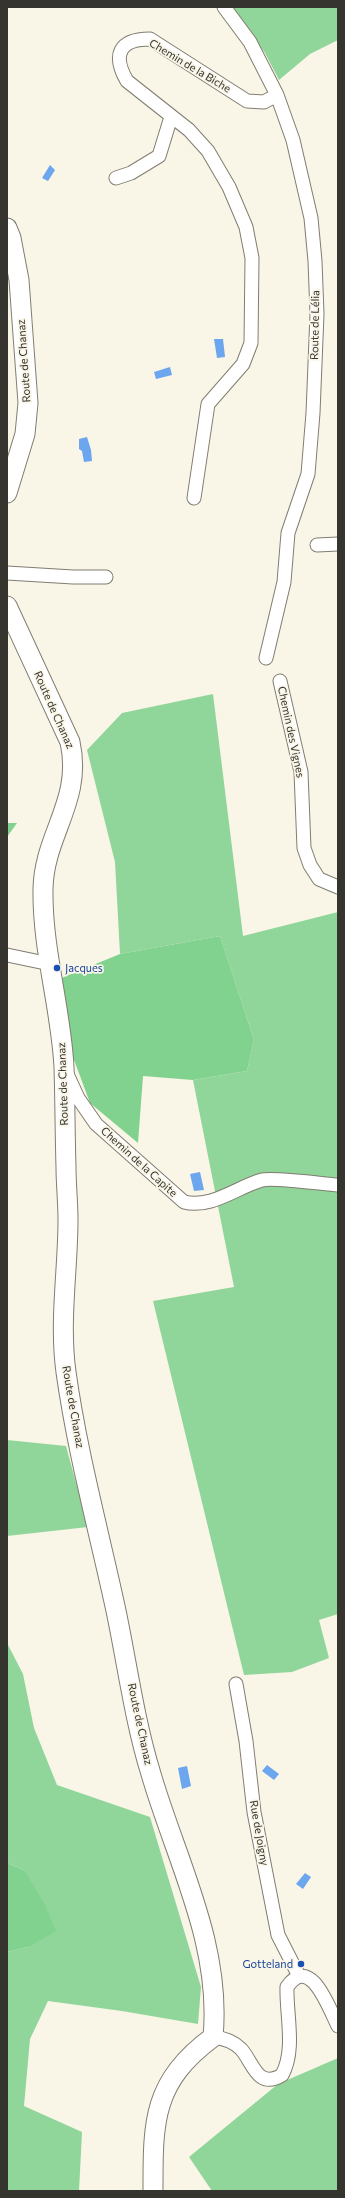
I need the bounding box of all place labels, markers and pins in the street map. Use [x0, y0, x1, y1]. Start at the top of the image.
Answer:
place label: Jacques [65, 961, 103, 975]
marker: Jacques [52, 963, 62, 973]
place label: Gotteland [242, 1957, 293, 1971]
marker: Gotteland [296, 1959, 306, 1969]

